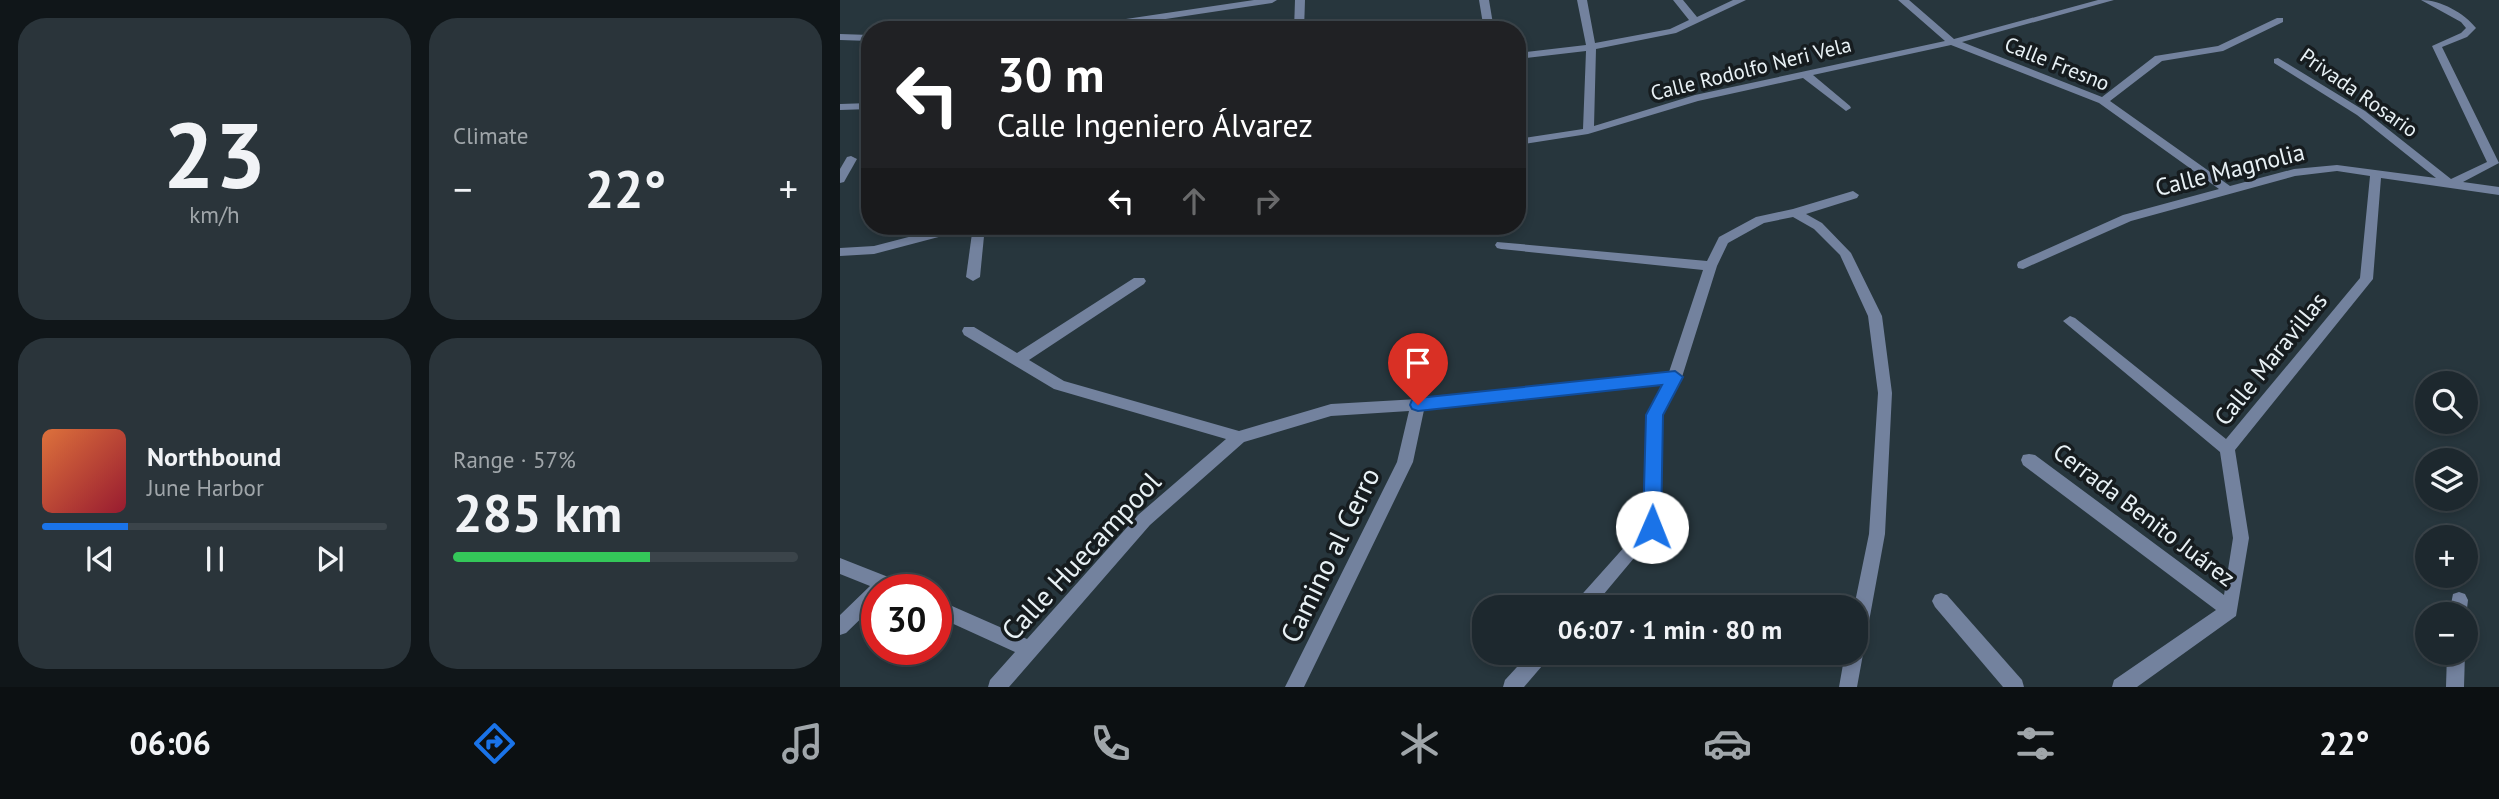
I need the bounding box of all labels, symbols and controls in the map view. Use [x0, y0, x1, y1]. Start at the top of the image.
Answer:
street label: Calle Fresno [2001, 30, 2114, 97]
street label: Calle Rodolfo Neri Vela [1648, 31, 1854, 107]
text: 30 m [997, 42, 1104, 106]
street label: Privada Rosario [2295, 42, 2423, 143]
icon: left [882, 49, 973, 140]
text: 23 [163, 95, 266, 213]
text: Calle Ingeniero Álvarez [997, 104, 1313, 146]
text: Climate [453, 121, 528, 150]
street label: Calle Magnolia [2152, 136, 2308, 203]
text: 22° [585, 155, 666, 222]
text: − [453, 164, 472, 213]
text: + [779, 164, 798, 213]
icon: left [1102, 182, 1140, 220]
icon: ahead [1175, 182, 1213, 220]
icon: right [1248, 182, 1286, 220]
text: km/h [189, 200, 240, 229]
street label: Calle Maravillas [2207, 286, 2334, 432]
pin [1388, 333, 1448, 405]
icon: arrive [1399, 344, 1437, 382]
map controls [2415, 371, 2478, 665]
button: search [2415, 371, 2478, 434]
street label: Cerrada Benito Juárez [2047, 436, 2242, 593]
text: Northbound [147, 440, 281, 473]
text: Range · 57% [453, 445, 576, 474]
button: layers [2415, 448, 2478, 511]
street label: Camino al Cerro [1271, 461, 1388, 648]
street label: Calle Huecampool [993, 463, 1168, 648]
text: June Harbor [147, 473, 264, 502]
text: 285 km [453, 479, 622, 546]
position arrow [1615, 490, 1689, 564]
button: + [2415, 525, 2478, 588]
icon: previous [81, 540, 119, 578]
icon: pause [196, 540, 234, 578]
icon: next [311, 540, 349, 578]
speed limit sign: 30 [861, 574, 952, 665]
button: − [2415, 602, 2478, 665]
text: 06:07 · 1 min · 80 m [1558, 613, 1782, 646]
icon: directions [470, 719, 519, 768]
icon: music [778, 719, 827, 768]
icon: phone [1086, 719, 1135, 768]
icon: climate [1395, 719, 1444, 768]
icon: car [1703, 719, 1752, 768]
icon: filters [2011, 719, 2060, 768]
text: 06:06 [130, 722, 211, 764]
text: 22° [2319, 722, 2369, 764]

